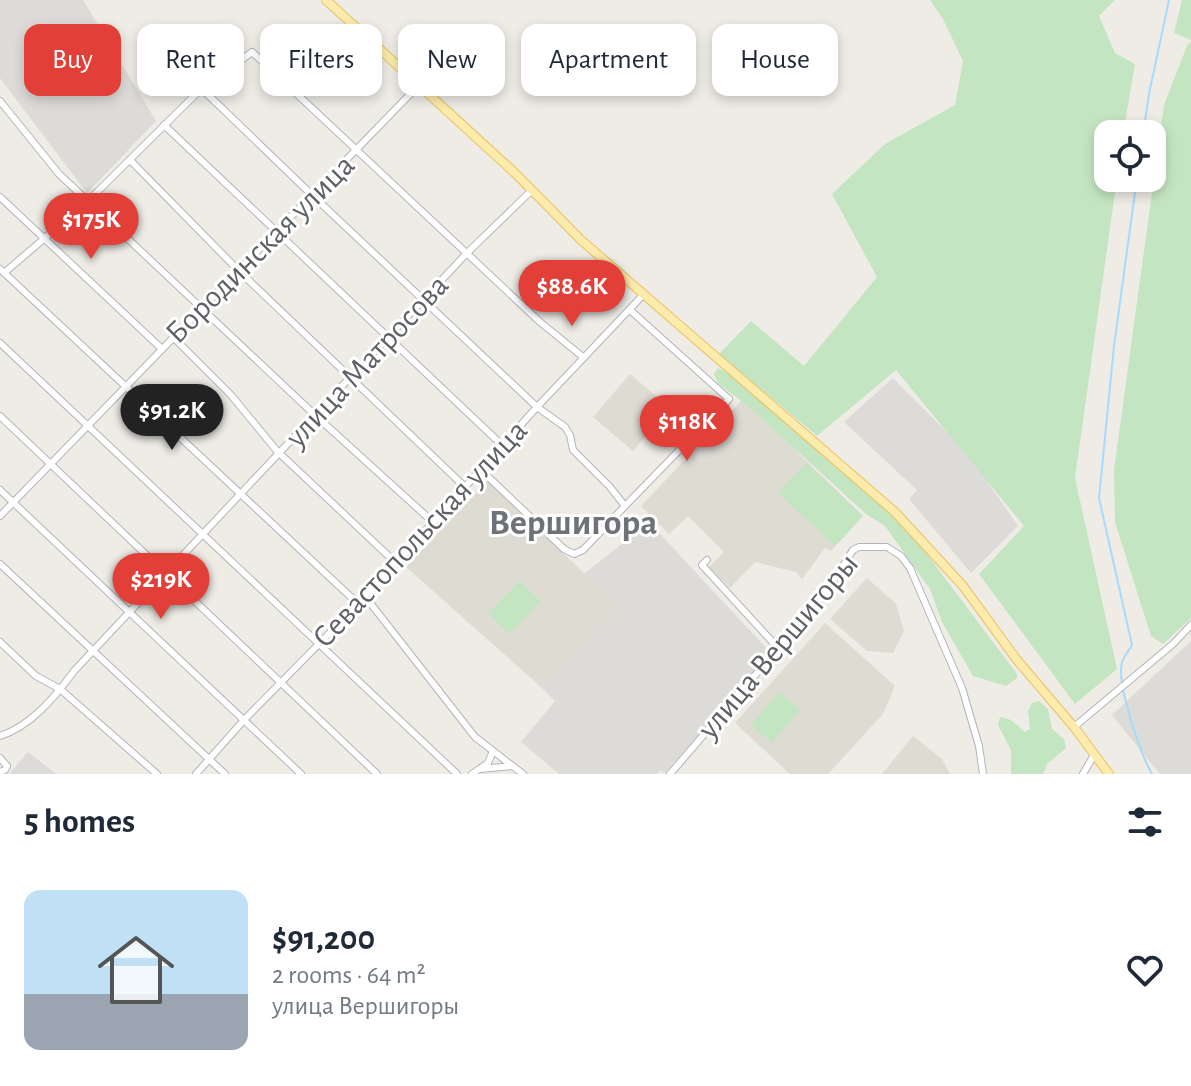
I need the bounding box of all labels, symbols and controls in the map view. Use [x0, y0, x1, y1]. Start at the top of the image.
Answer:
chip: Buy [24, 24, 121, 96]
chip: Rent [137, 24, 244, 96]
chip: Filters [260, 24, 382, 96]
chip: New [398, 24, 505, 96]
chip: Apartment [521, 24, 696, 96]
chip: House [712, 24, 838, 96]
map controls [1094, 120, 1166, 192]
button: locate [1094, 120, 1166, 192]
street label: Бородинская улица [160, 149, 360, 349]
pin: $175K [35, 193, 147, 261]
text: $175K [62, 206, 120, 232]
pin: $88.6K [507, 260, 637, 328]
street label: улица Матросова [279, 269, 455, 454]
text: $88.6K [536, 273, 608, 299]
pin: $91.2K [107, 384, 237, 452]
pin: $118K [631, 395, 743, 463]
text: $91.2K [138, 397, 206, 423]
text: $118K [658, 408, 716, 434]
street label: Севастопольская улица [307, 414, 533, 654]
district label: Вершигора [489, 505, 657, 541]
street label: улица Вершигоры [691, 547, 864, 745]
pin: $219K [105, 553, 217, 621]
text: $219K [130, 566, 192, 592]
icon: filters [1123, 800, 1167, 844]
text: 5 homes [24, 805, 135, 839]
icon: home [88, 922, 184, 1018]
text: $91,200 [272, 922, 375, 956]
icon: heart [1123, 948, 1167, 992]
text: 2 rooms · 64 m² [272, 962, 426, 988]
text: улица Вершигоры [272, 993, 459, 1019]

